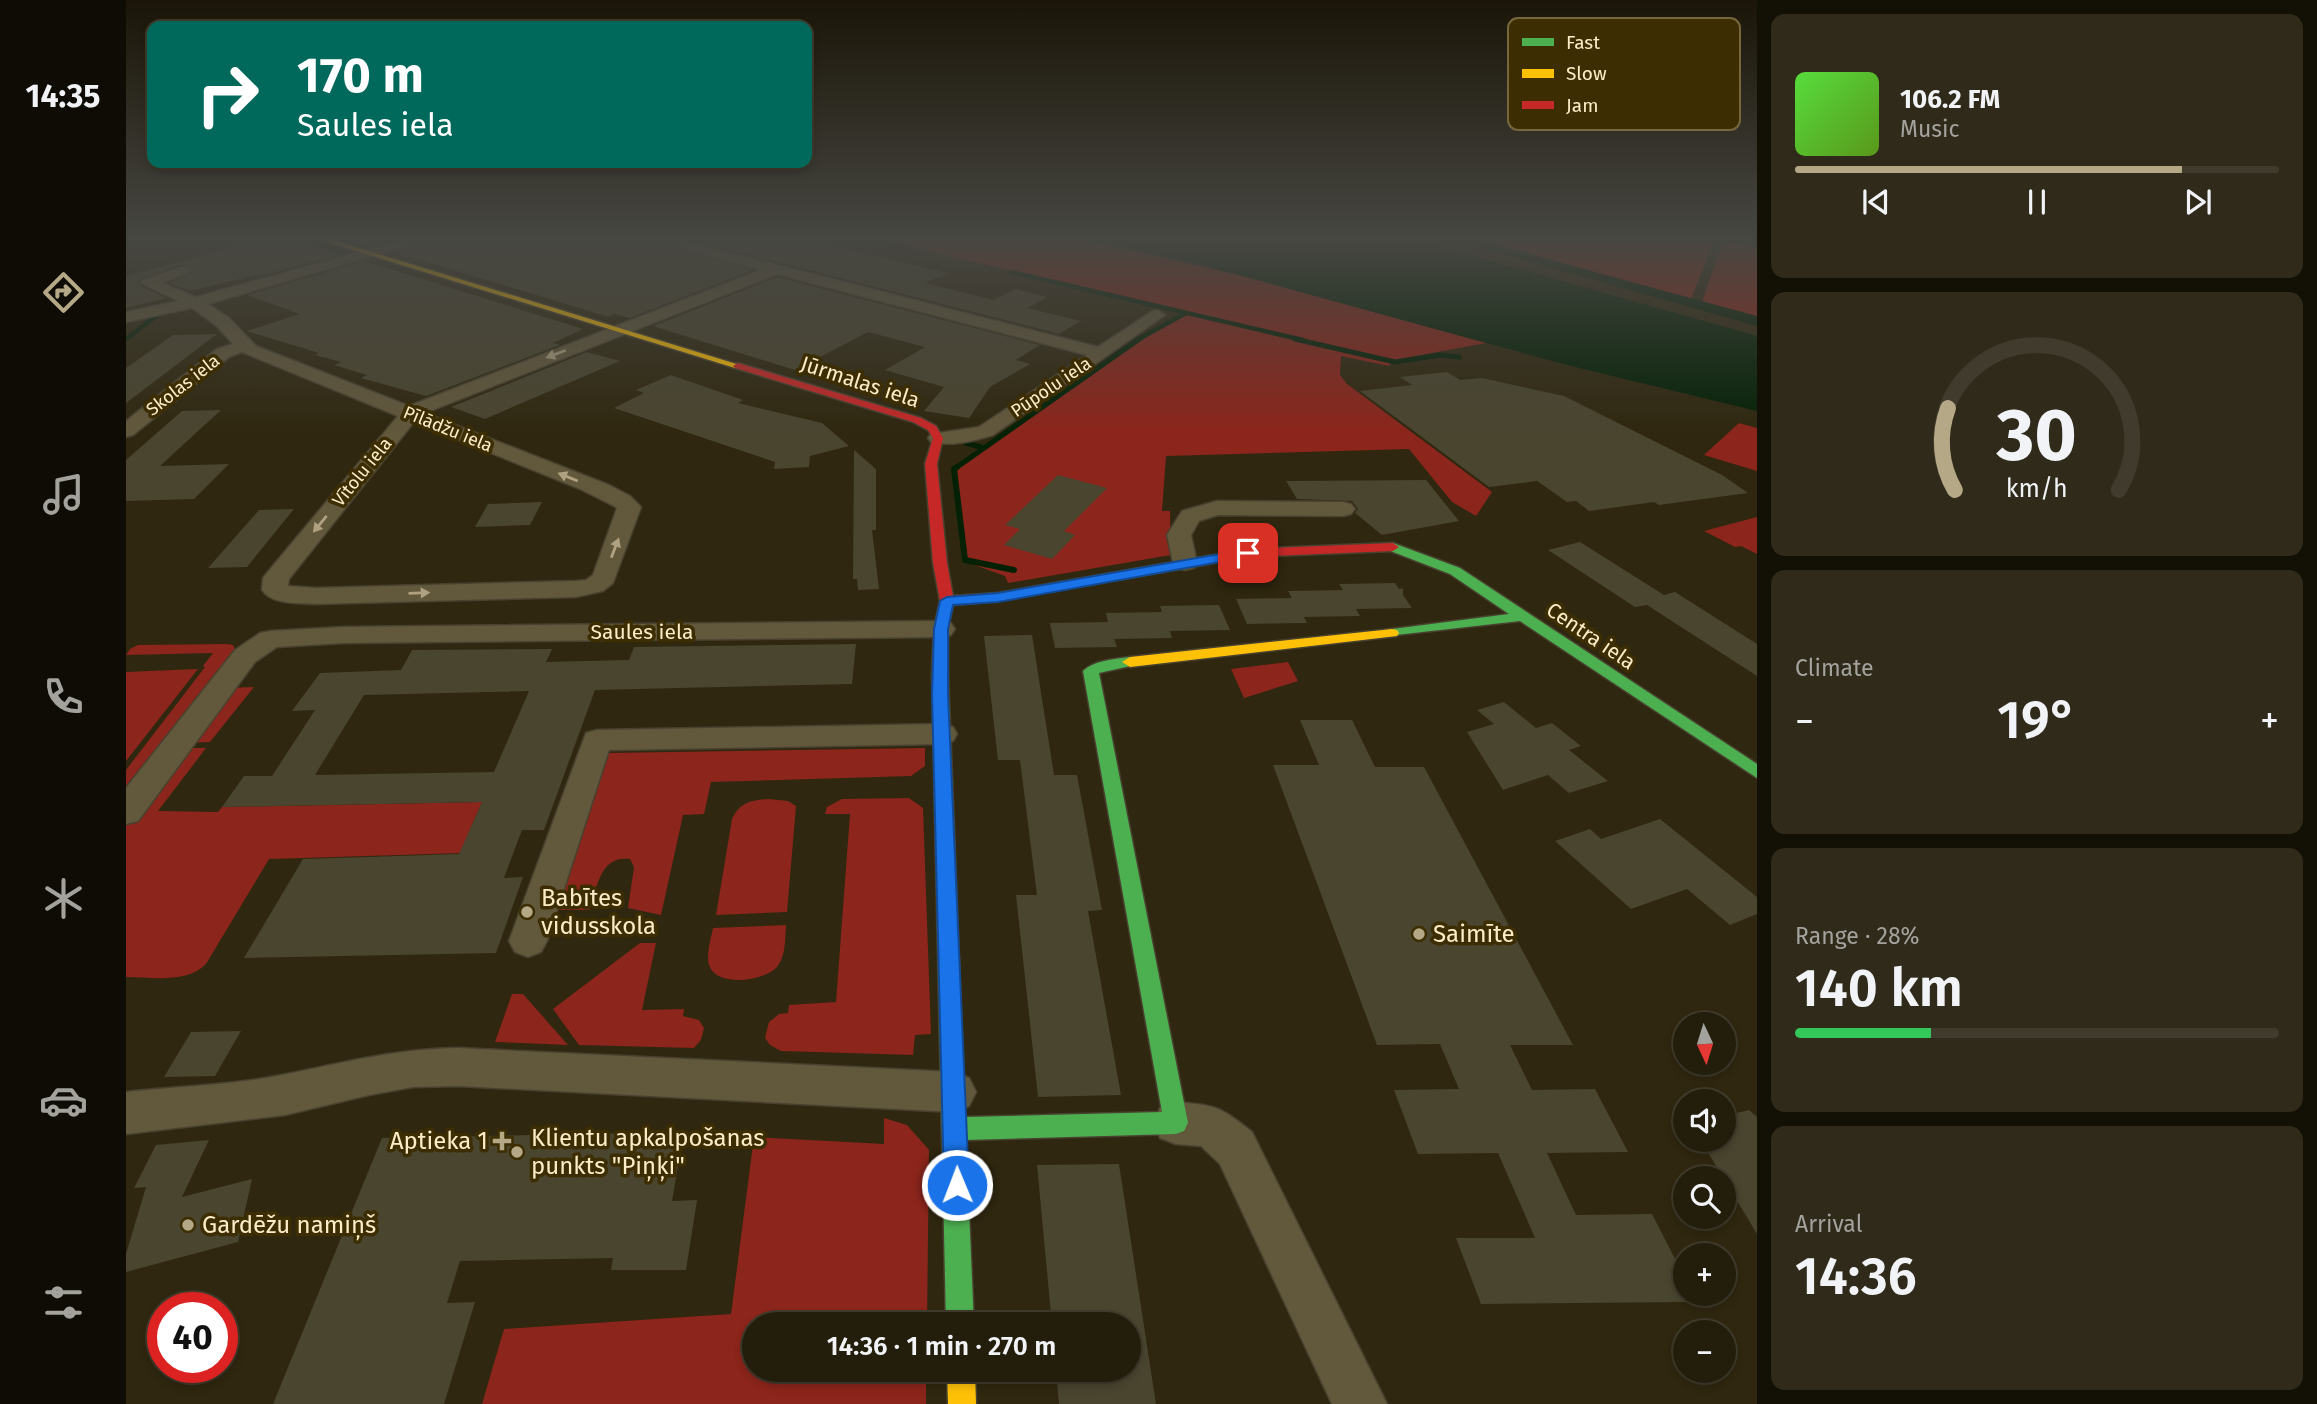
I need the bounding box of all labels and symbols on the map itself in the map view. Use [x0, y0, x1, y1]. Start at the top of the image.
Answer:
legend [1508, 18, 1740, 130]
text: Fast [1566, 31, 1600, 54]
text: Slow [1566, 62, 1607, 85]
text: Jam [1566, 94, 1598, 117]
one-way arrow [546, 348, 567, 359]
street label: Skolas iela [142, 349, 224, 421]
street label: Jūrmalas iela [797, 351, 923, 413]
street label: Pūpolu iela [1007, 352, 1095, 422]
street label: Pīlādžu iela [400, 401, 496, 457]
street label: Vītolu iela [328, 433, 396, 511]
one-way arrow [557, 472, 578, 483]
one-way arrow [313, 515, 328, 532]
pin [1218, 523, 1278, 583]
one-way arrow [610, 538, 621, 559]
one-way arrow [409, 588, 431, 599]
street label: Centra iela [1542, 597, 1640, 675]
street label: Saules iela [591, 619, 693, 645]
place label: Babītes vidusskola [541, 884, 656, 940]
marker: Babītes vidusskola [519, 904, 535, 920]
place label: Saimīte [1433, 920, 1515, 948]
marker: Saimīte [1411, 926, 1427, 942]
north arrow [1673, 1012, 1736, 1074]
place label: Klientu apkalpošanas punkts "Piņķi" [531, 1124, 765, 1182]
place label: Aptieka 1 [390, 1127, 488, 1155]
marker: Aptieka 1 [494, 1133, 510, 1149]
marker: Klientu apkalpošanas punkts "Piņķi" [509, 1144, 525, 1160]
position arrow [920, 1148, 994, 1222]
place label: Gardēžu namiņš [202, 1211, 376, 1241]
marker: Gardēžu namiņš [180, 1217, 196, 1233]
speed limit sign: 40 [147, 1292, 238, 1383]

